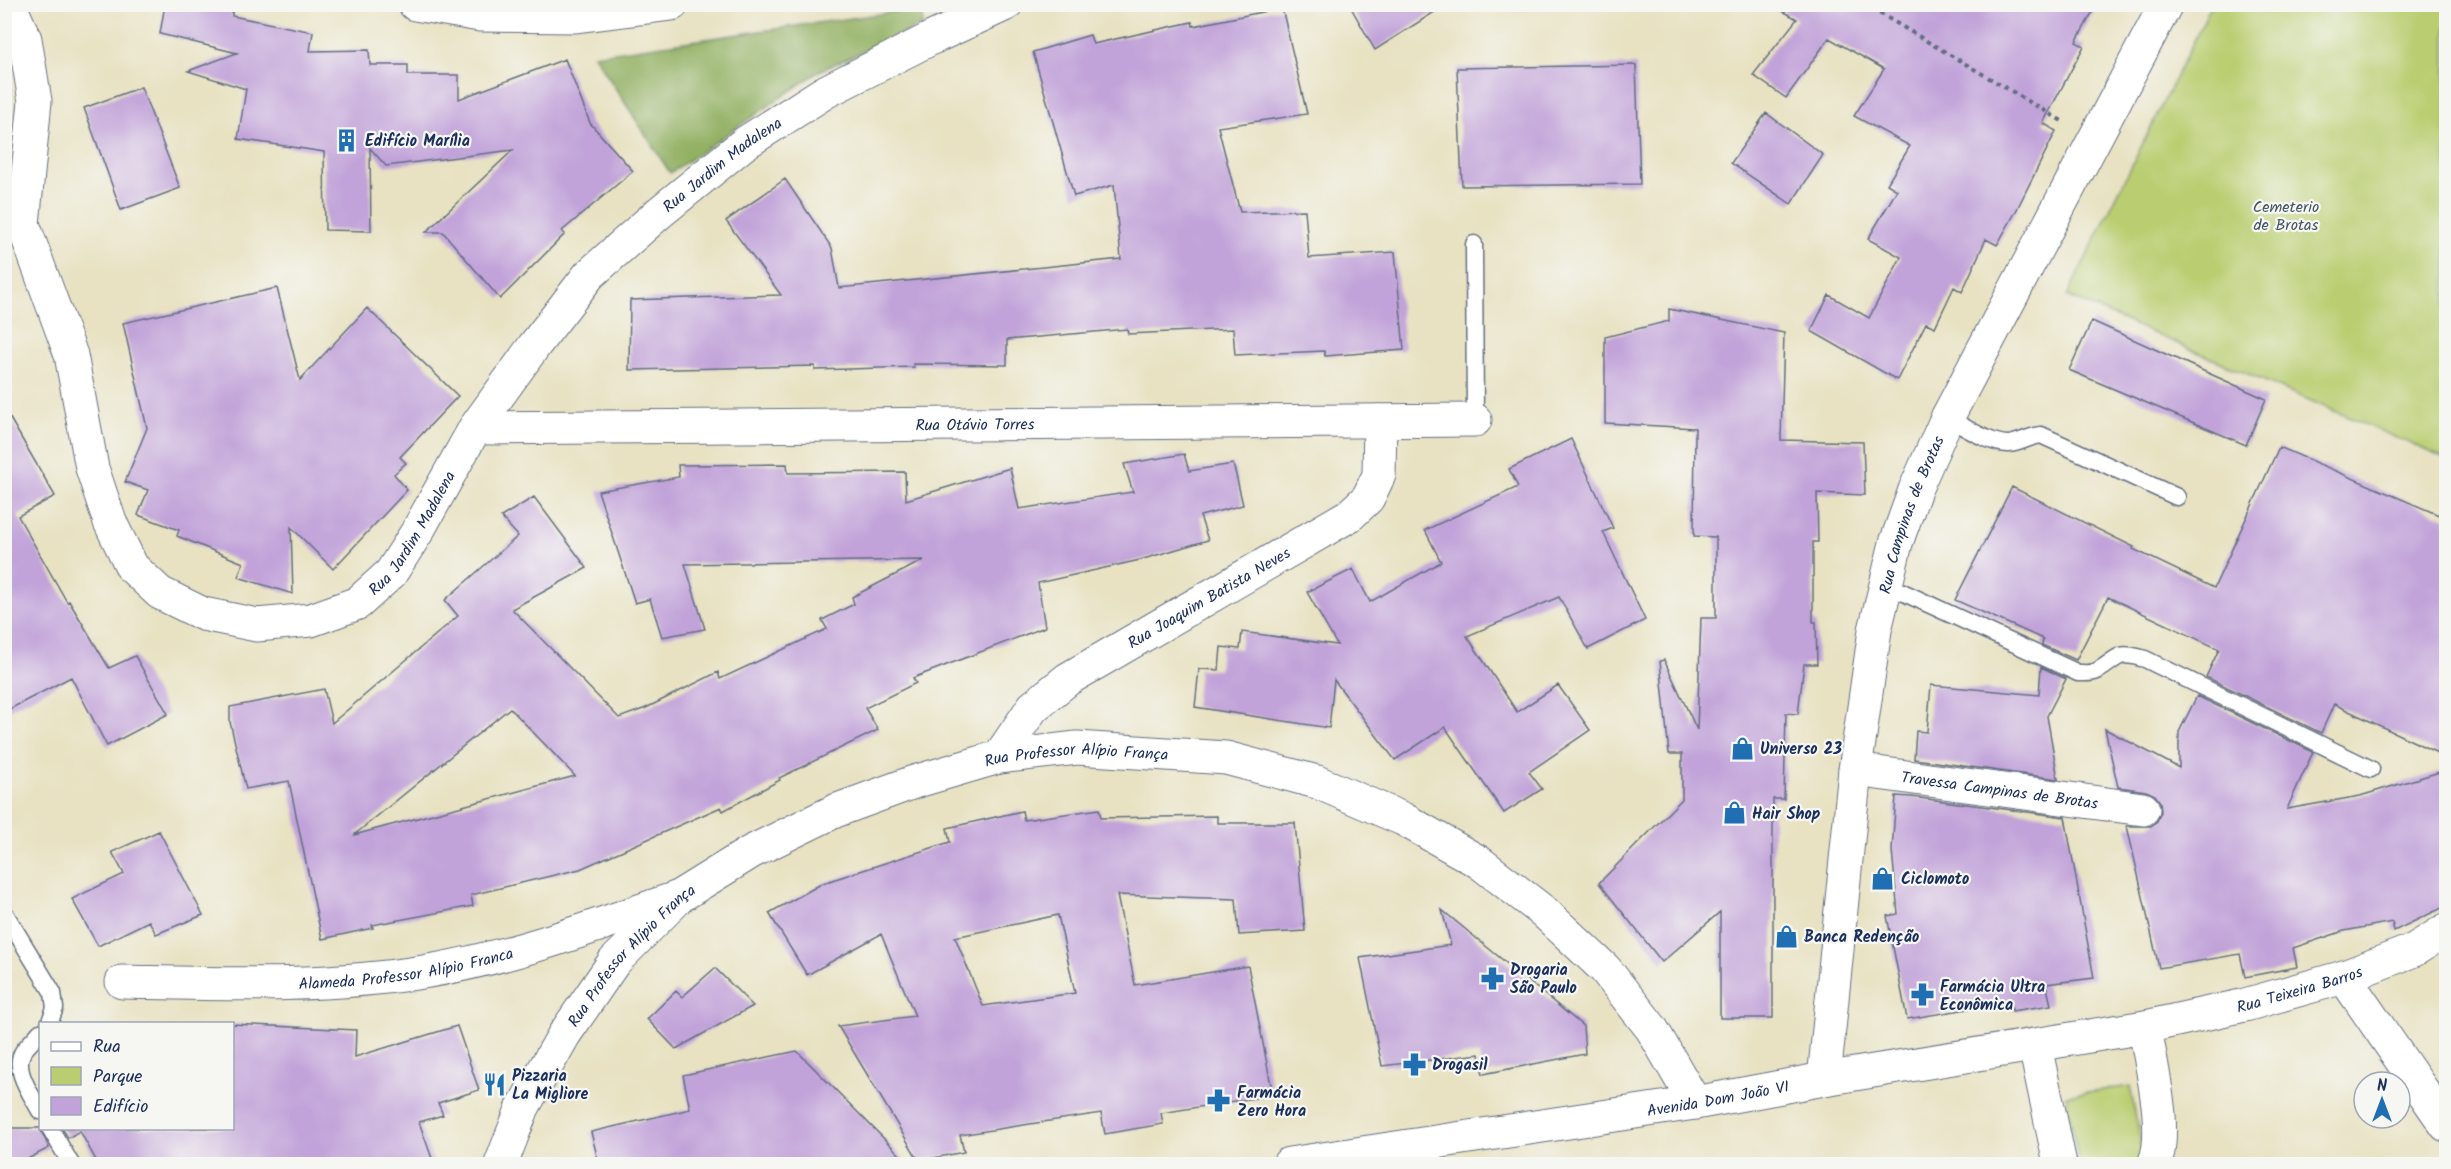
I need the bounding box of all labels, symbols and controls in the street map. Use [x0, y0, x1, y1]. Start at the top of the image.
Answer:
street label: Rua Jardim Madalena [658, 111, 787, 219]
building icon: Edifício Marília [334, 127, 360, 153]
place label: Edifício Marília [365, 129, 470, 154]
park label: Cemeterio de Brotas [2253, 195, 2319, 238]
street label: Rua Otávio Torres [915, 413, 1035, 438]
street label: Rua Campinas de Brotas [1873, 432, 1952, 597]
street label: Rua Jardim Madalena [363, 467, 463, 602]
street label: Rua Joaquim Batista Neves [1123, 541, 1296, 656]
shop icon: Universo 23 [1729, 735, 1755, 761]
street label: Rua Professor Alípio França [981, 737, 1169, 775]
place label: Universo 23 [1760, 737, 1842, 762]
street label: Travessa Campinas de Brotas [1899, 765, 2100, 817]
shop icon: Hair Shop [1721, 800, 1747, 826]
place label: Hair Shop [1752, 802, 1821, 827]
shop icon: Ciclomoto [1870, 865, 1896, 891]
place label: Ciclomoto [1901, 867, 1969, 892]
street label: Rua Professor Alípio França [562, 878, 701, 1033]
shop icon: Banca Redenção [1773, 923, 1799, 949]
place label: Banca Redenção [1804, 925, 1919, 950]
street label: Alameda Professor Alípio Franca [298, 941, 516, 997]
place label: Drogaria São Paulo [1510, 958, 1577, 1001]
street label: Rua Teixeira Barros [2234, 960, 2367, 1020]
pharmacy icon: Drogaria São Paulo [1479, 965, 1505, 991]
place label: Farmácia Ultra Econômica [1940, 975, 2045, 1018]
pharmacy icon: Farmácia Ultra Econômica [1909, 982, 1935, 1008]
legend [39, 1022, 234, 1130]
text: Rua [93, 1033, 121, 1062]
pharmacy icon: Drogasil [1401, 1051, 1427, 1077]
place label: Drogasil [1432, 1053, 1488, 1078]
text: Parque [93, 1063, 142, 1092]
place label: Pizzaria La Migliore [512, 1064, 589, 1107]
north arrow [2352, 1070, 2412, 1130]
restaurant icon: Pizzaria La Migliore [481, 1071, 507, 1097]
text: N [2377, 1074, 2387, 1099]
street label: Avenida Dom João VI [1645, 1075, 1792, 1124]
place label: Farmácia Zero Hora [1237, 1081, 1306, 1124]
pharmacy icon: Farmácia Zero Hora [1206, 1088, 1232, 1114]
text: Edifício [93, 1093, 148, 1122]

